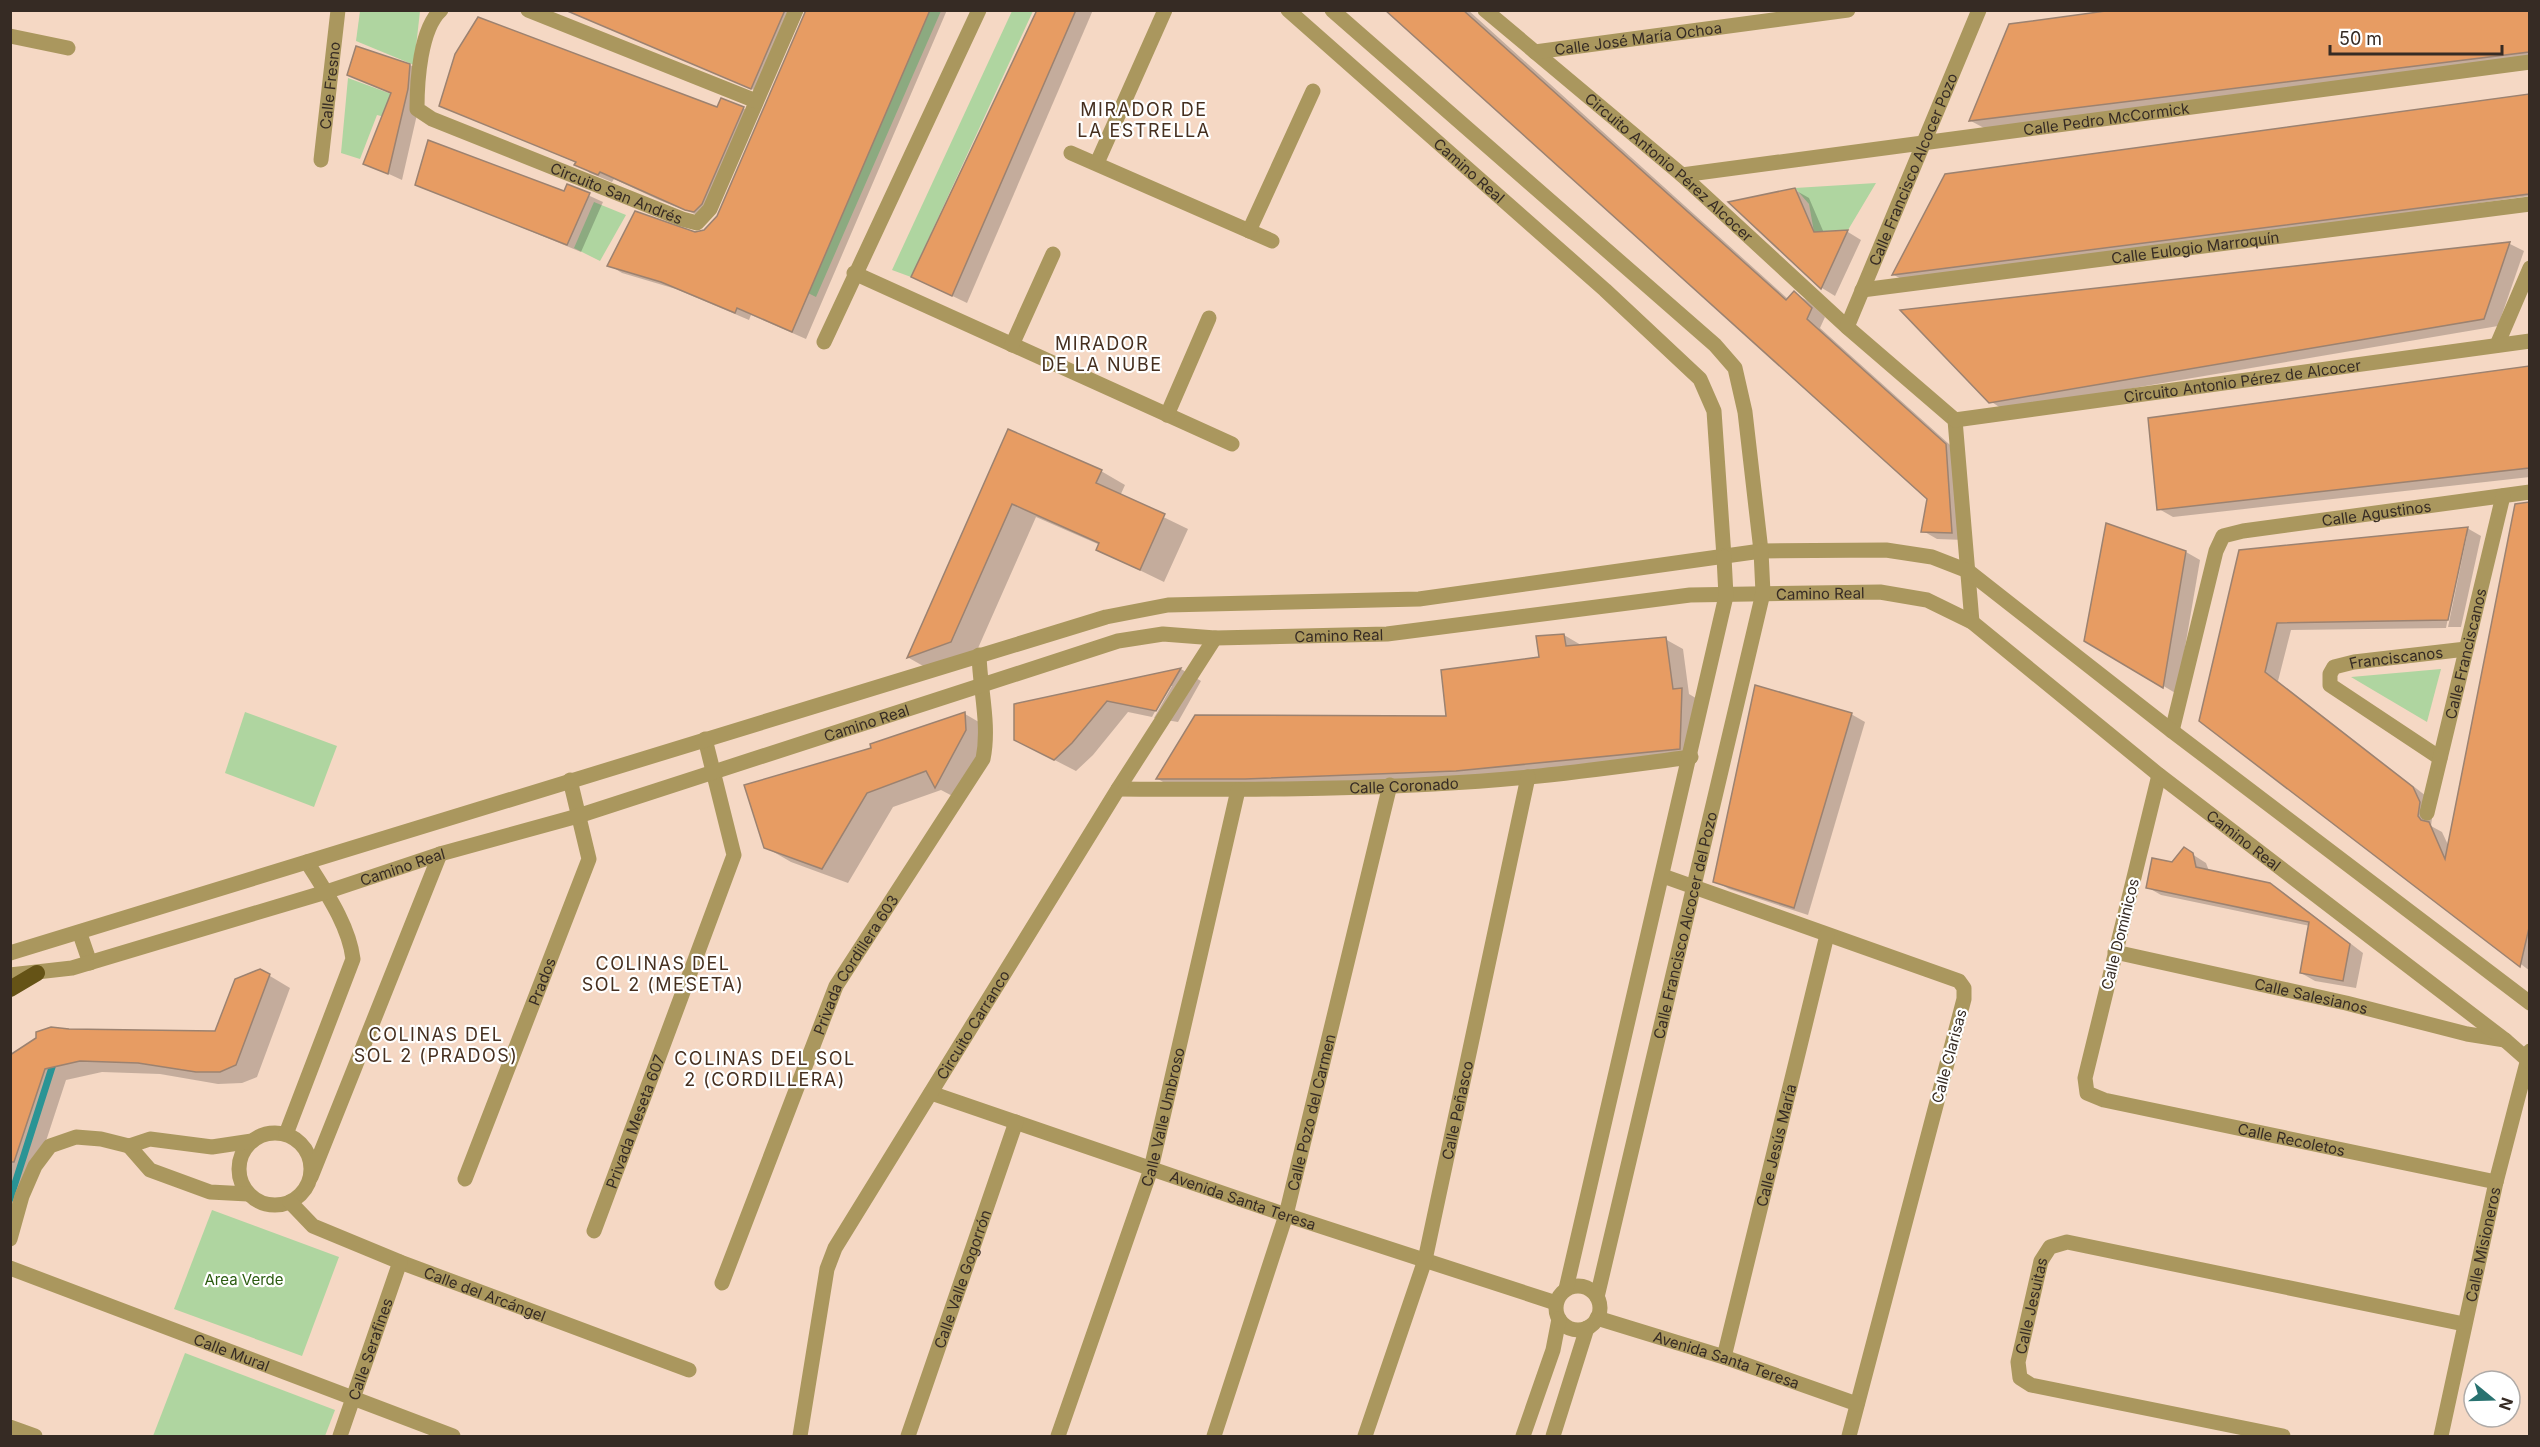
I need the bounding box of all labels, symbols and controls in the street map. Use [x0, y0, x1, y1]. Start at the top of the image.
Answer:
street label: Calle José María Ochoa [1553, 18, 1723, 59]
scale bar [2330, 18, 2502, 56]
text: 50 m [2339, 28, 2382, 49]
street label: Calle Fresno [315, 41, 344, 130]
street label: Calle Francisco Alcocer Pozo [1864, 70, 1961, 268]
street label: Circuito Antonio Pérez Alcocer [1581, 88, 1758, 246]
street label: Calle Pedro McCormick [2022, 98, 2191, 139]
district label: MIRADOR DE LA ESTRELLA [1077, 99, 1211, 141]
street label: Camino Real [1430, 134, 1509, 207]
street label: Circuito San Andrés [548, 158, 686, 228]
street label: Calle Eulogio Marroquín [2110, 227, 2280, 267]
district label: MIRADOR DE LA NUBE [1041, 333, 1163, 375]
street label: Circuito Antonio Pérez de Alcocer [2122, 355, 2362, 406]
street label: Calle Agustinos [2320, 496, 2432, 530]
street label: Camino Real [1776, 583, 1865, 603]
street label: Calle Franciscanos [2440, 586, 2490, 721]
street label: Camino Real [1294, 625, 1383, 646]
street label: Franciscanos [2347, 642, 2444, 672]
street label: Camino Real [821, 700, 912, 745]
street label: Calle Coronado [1349, 773, 1459, 797]
street label: Camino Real [2203, 805, 2285, 874]
street label: Calle Francisco Alcocer del Pozo [1649, 810, 1721, 1041]
street label: Camino Real [357, 844, 447, 890]
street label: Calle Dominicos [2097, 876, 2143, 992]
street label: Privada Cordillera 603 [809, 891, 902, 1037]
district label: COLINAS DEL SOL 2 (MESETA) [582, 953, 744, 995]
street label: Prados [524, 955, 559, 1008]
street label: Circuito Carranco [932, 967, 1014, 1083]
street label: Calle Salesianos [2253, 974, 2370, 1018]
street label: Calle Clarisas [1927, 1007, 1971, 1105]
district label: COLINAS DEL SOL 2 (PRADOS) [354, 1024, 518, 1066]
street label: Calle Pozo del Carmen [1283, 1032, 1339, 1193]
street label: Calle Valle Umbroso [1136, 1045, 1188, 1189]
district label: COLINAS DEL SOL 2 (CORDILLERA) [674, 1048, 856, 1090]
street label: Privada Meseta 607 [601, 1052, 668, 1191]
street label: Calle Peñasco [1437, 1059, 1477, 1162]
street label: Calle Jesús María [1752, 1082, 1800, 1209]
street label: Calle Recoletos [2236, 1119, 2347, 1160]
street label: Avenida Santa Teresa [1168, 1166, 1319, 1234]
street label: Calle Misioneros [2461, 1185, 2504, 1304]
street label: Calle Valle Gogorrón [929, 1207, 995, 1351]
street label: Calle Jesuitas [2011, 1255, 2051, 1356]
street label: Calle del Arcángel [421, 1262, 549, 1325]
park label: Area Verde [205, 1270, 283, 1289]
street label: Calle Serafines [344, 1295, 396, 1403]
street label: Avenida Santa Teresa [1651, 1326, 1802, 1392]
street label: Calle Mural [191, 1329, 272, 1375]
north arrow [2462, 1369, 2522, 1429]
text: N [2495, 1395, 2518, 1413]

